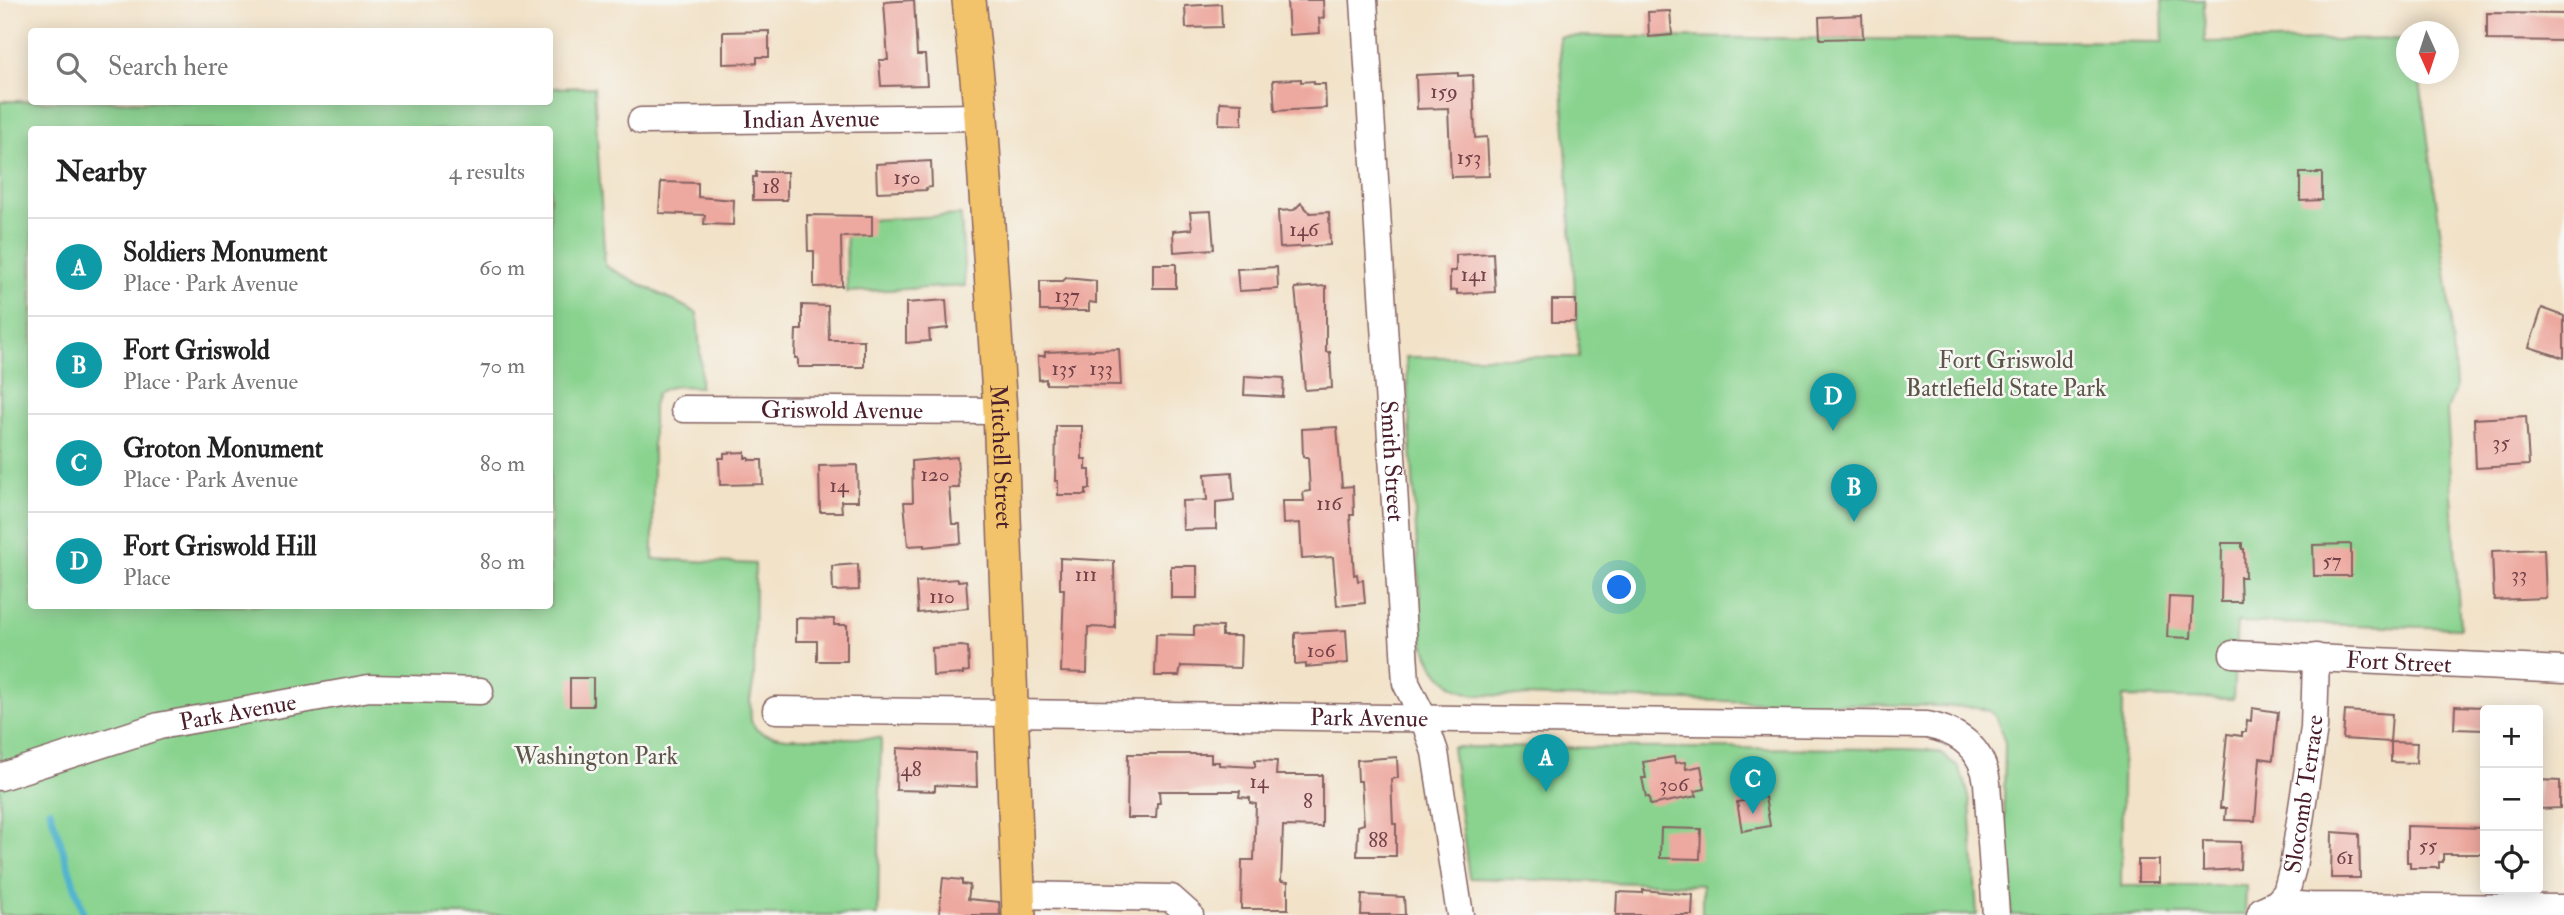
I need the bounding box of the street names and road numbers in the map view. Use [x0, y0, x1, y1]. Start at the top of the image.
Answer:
street label: Indian Avenue [742, 103, 880, 135]
street label: Mitchell Street [983, 383, 1020, 530]
street label: Griswold Avenue [761, 394, 923, 426]
street label: Smith Street [1373, 400, 1412, 523]
street label: Fort Street [2345, 644, 2453, 680]
street label: Park Avenue [177, 686, 299, 738]
street label: Park Avenue [1310, 701, 1428, 734]
street label: Slocomb Terrace [2277, 715, 2330, 875]

